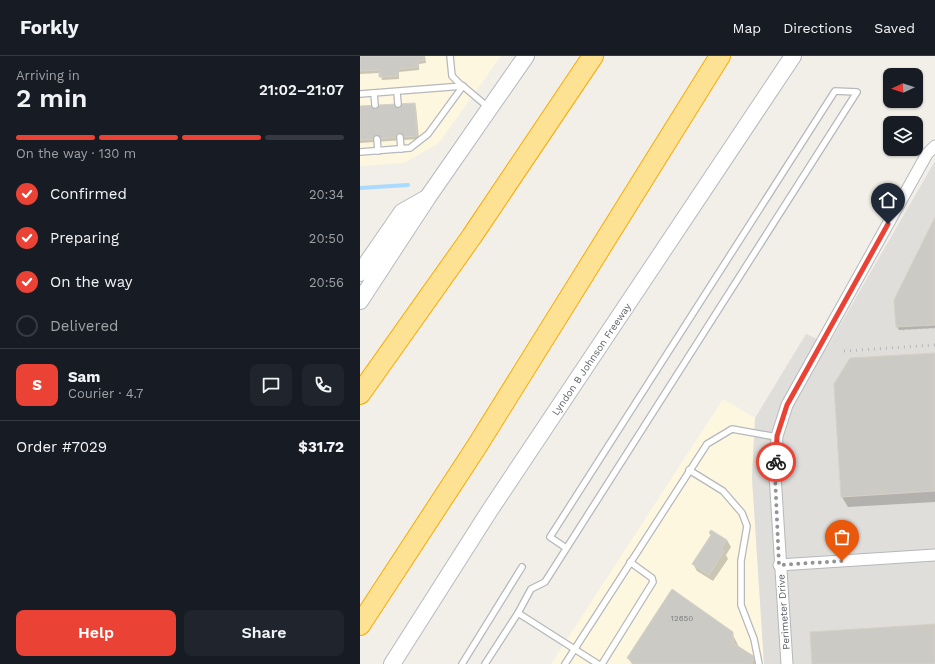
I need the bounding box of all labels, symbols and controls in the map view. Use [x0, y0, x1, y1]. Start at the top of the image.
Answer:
text: Forkly [20, 16, 79, 39]
text: Map [733, 20, 761, 36]
text: Directions [783, 20, 852, 36]
text: Saved [874, 20, 915, 36]
text: Arriving in [16, 68, 80, 83]
north arrow [883, 68, 923, 108]
map controls [883, 68, 923, 156]
text: 21:02–21:07 [259, 81, 344, 99]
text: 2 min [16, 83, 87, 113]
button: layers [883, 116, 923, 156]
text: On the way · 130 m [16, 146, 136, 161]
icon: check [16, 183, 38, 205]
pin [871, 183, 905, 224]
text: Confirmed [50, 185, 127, 203]
text: 20:34 [309, 187, 344, 202]
icon: home [877, 189, 899, 211]
icon: check [16, 227, 38, 249]
text: Preparing [50, 229, 119, 247]
text: 20:50 [309, 231, 344, 246]
icon: check [16, 271, 38, 293]
text: On the way [50, 273, 132, 291]
text: 20:56 [309, 275, 344, 290]
street label: Lyndon B Johnson Freeway [550, 301, 634, 417]
text: Delivered [50, 317, 118, 335]
button: chat [250, 364, 292, 406]
button: phone [302, 364, 344, 406]
text: Sam [68, 368, 100, 386]
text: S [32, 376, 42, 394]
text: Courier · 4.7 [68, 386, 143, 401]
text: Order #7029 [16, 438, 107, 456]
text: $31.72 [298, 438, 344, 456]
courier [756, 442, 796, 482]
icon: bike [765, 451, 787, 473]
pin [825, 520, 859, 561]
icon: bag [831, 526, 853, 548]
street label: Perimeter Drive [775, 574, 792, 650]
button: Help [16, 610, 176, 656]
button: Share [184, 610, 344, 656]
house number: 12650 [671, 614, 693, 623]

